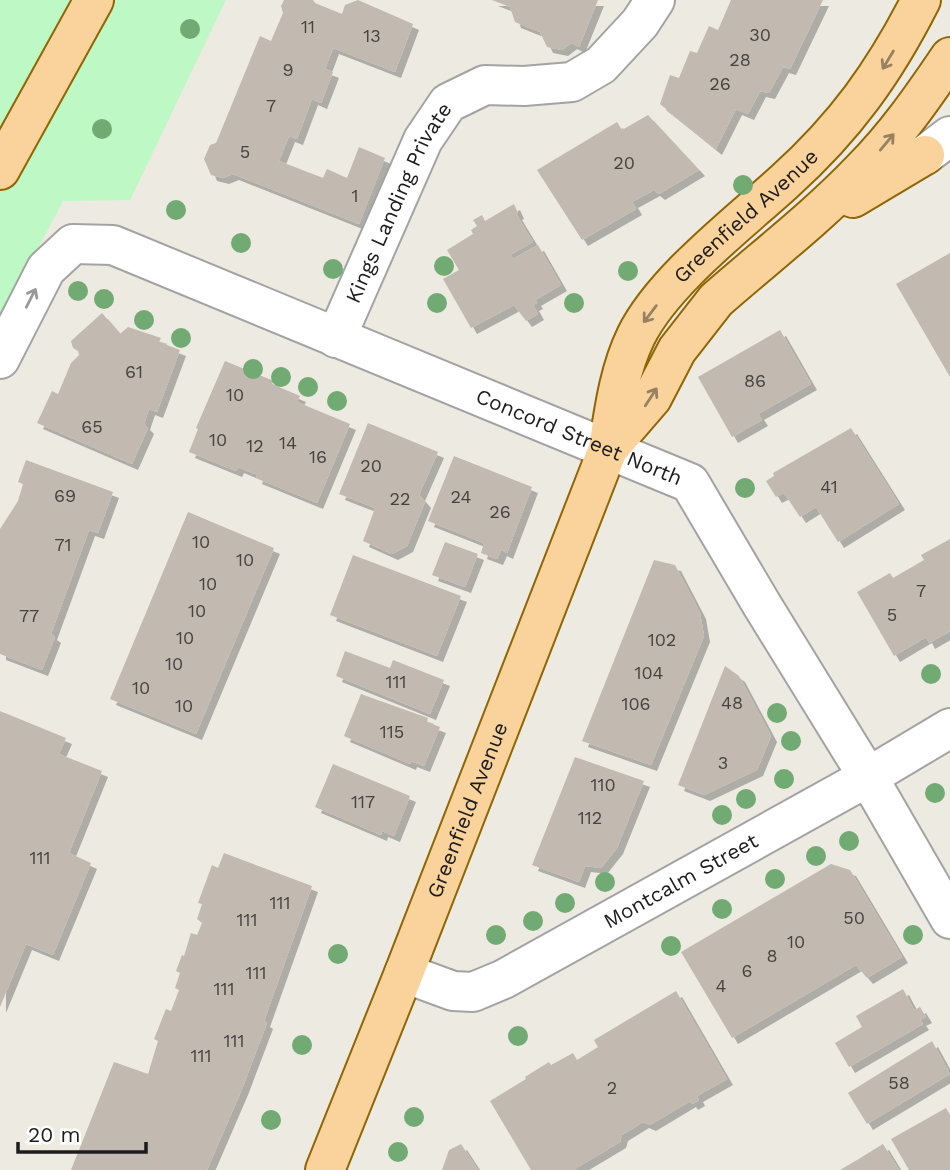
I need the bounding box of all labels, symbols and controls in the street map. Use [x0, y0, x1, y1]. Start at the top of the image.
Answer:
house number: 11 [301, 16, 315, 37]
house number: 30 [749, 24, 771, 45]
house number: 13 [363, 25, 381, 46]
house number: 28 [729, 49, 751, 70]
one-way arrow [881, 49, 895, 69]
house number: 9 [282, 59, 294, 80]
house number: 26 [709, 73, 731, 94]
house number: 7 [266, 95, 276, 116]
street label: Kings Landing Private [340, 98, 457, 307]
one-way arrow [879, 134, 895, 152]
house number: 5 [240, 141, 250, 162]
street label: Greenfield Avenue [668, 144, 823, 288]
house number: 20 [613, 152, 635, 173]
house number: 1 [351, 185, 359, 206]
one-way arrow [24, 288, 38, 309]
one-way arrow [643, 305, 658, 323]
house number: 61 [125, 361, 143, 382]
house number: 86 [744, 370, 766, 391]
street label: Concord Street North [472, 383, 686, 490]
house number: 10 [226, 384, 244, 405]
one-way arrow [644, 388, 658, 407]
house number: 65 [81, 416, 103, 437]
house number: 10 [209, 429, 227, 450]
house number: 14 [279, 432, 297, 453]
house number: 12 [246, 435, 264, 456]
house number: 16 [309, 446, 327, 467]
house number: 20 [360, 455, 382, 476]
house number: 41 [820, 476, 838, 497]
house number: 69 [54, 485, 76, 506]
house number: 24 [451, 486, 471, 507]
house number: 22 [390, 488, 411, 509]
house number: 26 [489, 501, 511, 522]
house number: 10 [192, 531, 210, 552]
house number: 71 [54, 534, 72, 555]
house number: 10 [236, 549, 254, 570]
house number: 10 [199, 573, 217, 594]
house number: 7 [916, 580, 926, 601]
house number: 10 [188, 600, 206, 621]
house number: 5 [887, 604, 897, 625]
house number: 77 [19, 605, 39, 626]
house number: 10 [176, 627, 194, 648]
house number: 102 [648, 629, 676, 650]
house number: 10 [165, 653, 183, 674]
house number: 104 [634, 662, 664, 683]
house number: 111 [385, 671, 407, 692]
house number: 10 [132, 677, 150, 698]
house number: 48 [721, 692, 743, 713]
house number: 106 [621, 693, 651, 714]
house number: 10 [175, 695, 193, 716]
street label: Greenfield Avenue [421, 718, 512, 902]
house number: 115 [380, 721, 404, 742]
house number: 3 [718, 752, 728, 773]
house number: 110 [590, 774, 616, 795]
house number: 117 [351, 791, 375, 812]
house number: 112 [578, 807, 602, 828]
street label: Montcalm Street [599, 828, 762, 933]
house number: 111 [29, 847, 51, 868]
house number: 111 [269, 892, 291, 913]
house number: 50 [843, 907, 865, 928]
house number: 111 [236, 909, 258, 930]
house number: 10 [787, 931, 805, 952]
house number: 8 [766, 945, 778, 966]
house number: 6 [742, 960, 752, 981]
house number: 111 [245, 962, 267, 983]
house number: 4 [716, 975, 727, 996]
house number: 111 [213, 978, 235, 999]
house number: 111 [223, 1030, 245, 1051]
house number: 111 [190, 1045, 212, 1066]
house number: 58 [888, 1072, 910, 1093]
house number: 2 [607, 1077, 617, 1098]
scale bar [18, 1110, 145, 1154]
text: 20 m [28, 1122, 80, 1147]

